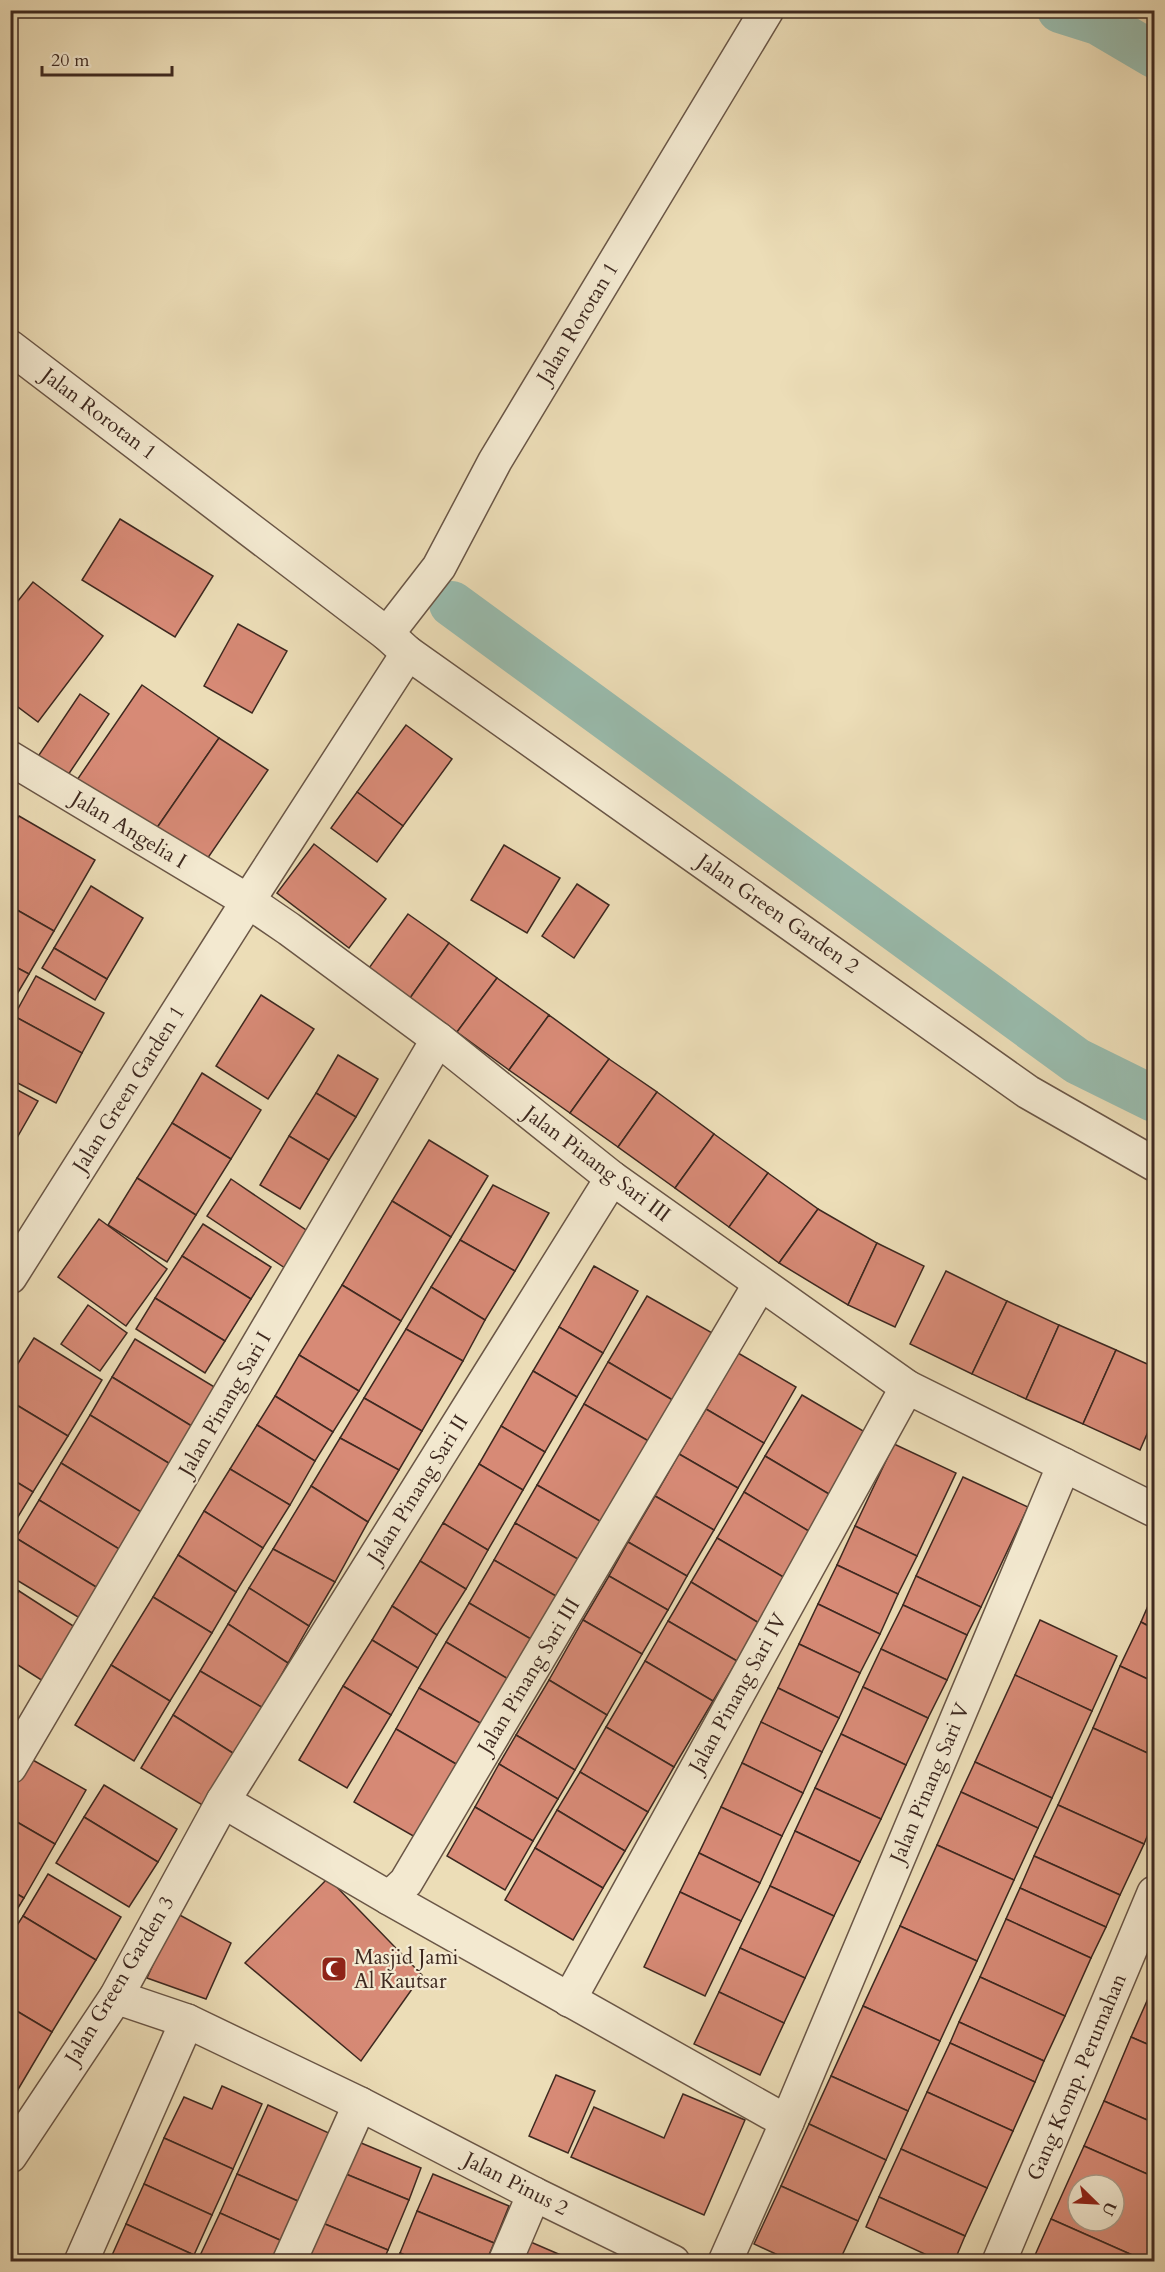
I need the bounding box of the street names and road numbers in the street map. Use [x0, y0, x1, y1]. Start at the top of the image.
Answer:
street label: Jalan Rorotan 1 [529, 257, 626, 392]
street label: Jalan Rorotan 1 [33, 359, 162, 467]
street label: Jalan Angelia I [63, 783, 192, 876]
street label: Jalan Green Garden 2 [689, 845, 865, 981]
street label: Jalan Green Garden 1 [64, 1000, 192, 1180]
street label: Jalan Pinang Sari III [515, 1097, 676, 1229]
street label: Jalan Pinang Sari I [170, 1326, 278, 1484]
street label: Jalan Pinang Sari II [359, 1409, 475, 1571]
street label: Jalan Pinang Sari III [469, 1593, 587, 1762]
street label: Jalan Pinang Sari IV [681, 1608, 794, 1781]
street label: Jalan Pinang Sari V [882, 1698, 977, 1870]
street label: Jalan Green Garden 3 [57, 1890, 182, 2072]
street label: Gang Komp. Perumahan [1020, 1969, 1134, 2185]
street label: Jalan Pinus 2 [456, 2144, 573, 2223]

